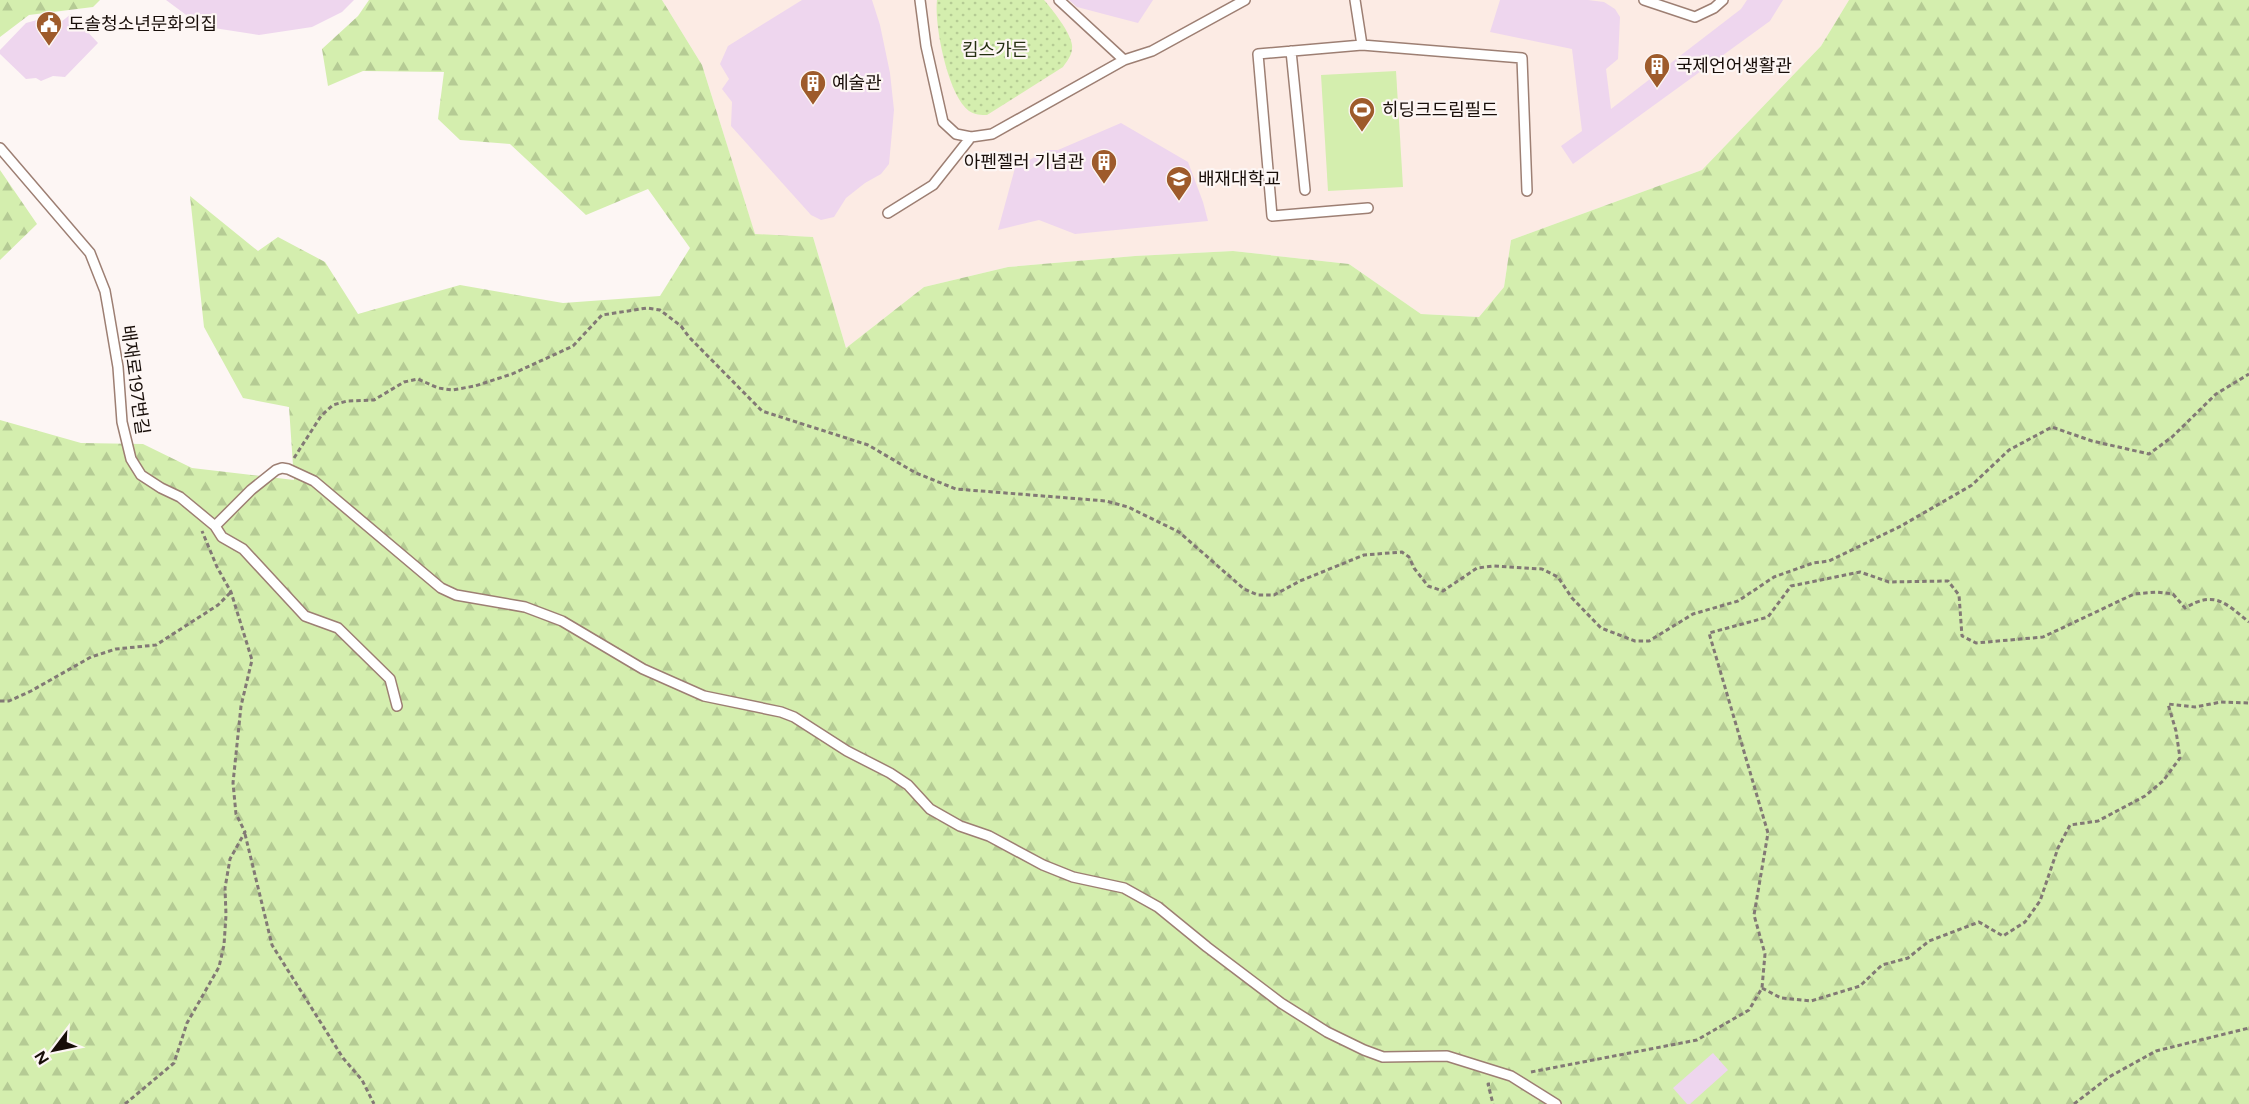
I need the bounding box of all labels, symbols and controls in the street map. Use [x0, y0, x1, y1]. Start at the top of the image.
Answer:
public building icon: 도솔청소년문화의집 [34, 9, 64, 47]
place label: 도솔청소년문화의집 [68, 13, 217, 35]
park label: 킴스가든 [962, 39, 1028, 61]
building icon: 국제언어생활관 [1642, 51, 1672, 89]
place label: 국제언어생활관 [1676, 55, 1792, 77]
building icon: 예술관 [798, 68, 828, 106]
place label: 예술관 [832, 72, 882, 94]
sports icon: 히딩크드림필드 [1347, 95, 1377, 133]
place label: 히딩크드림필드 [1382, 99, 1498, 121]
building icon: 아펜젤러 기념관 [1089, 147, 1119, 185]
place label: 아펜젤러 기념관 [964, 151, 1084, 173]
school or university icon: 배재대학교 [1164, 164, 1194, 202]
place label: 배재대학교 [1198, 168, 1281, 190]
street label: 배재로197번길 [116, 324, 154, 436]
north arrow [24, 1020, 84, 1080]
text: N [30, 1047, 53, 1068]

